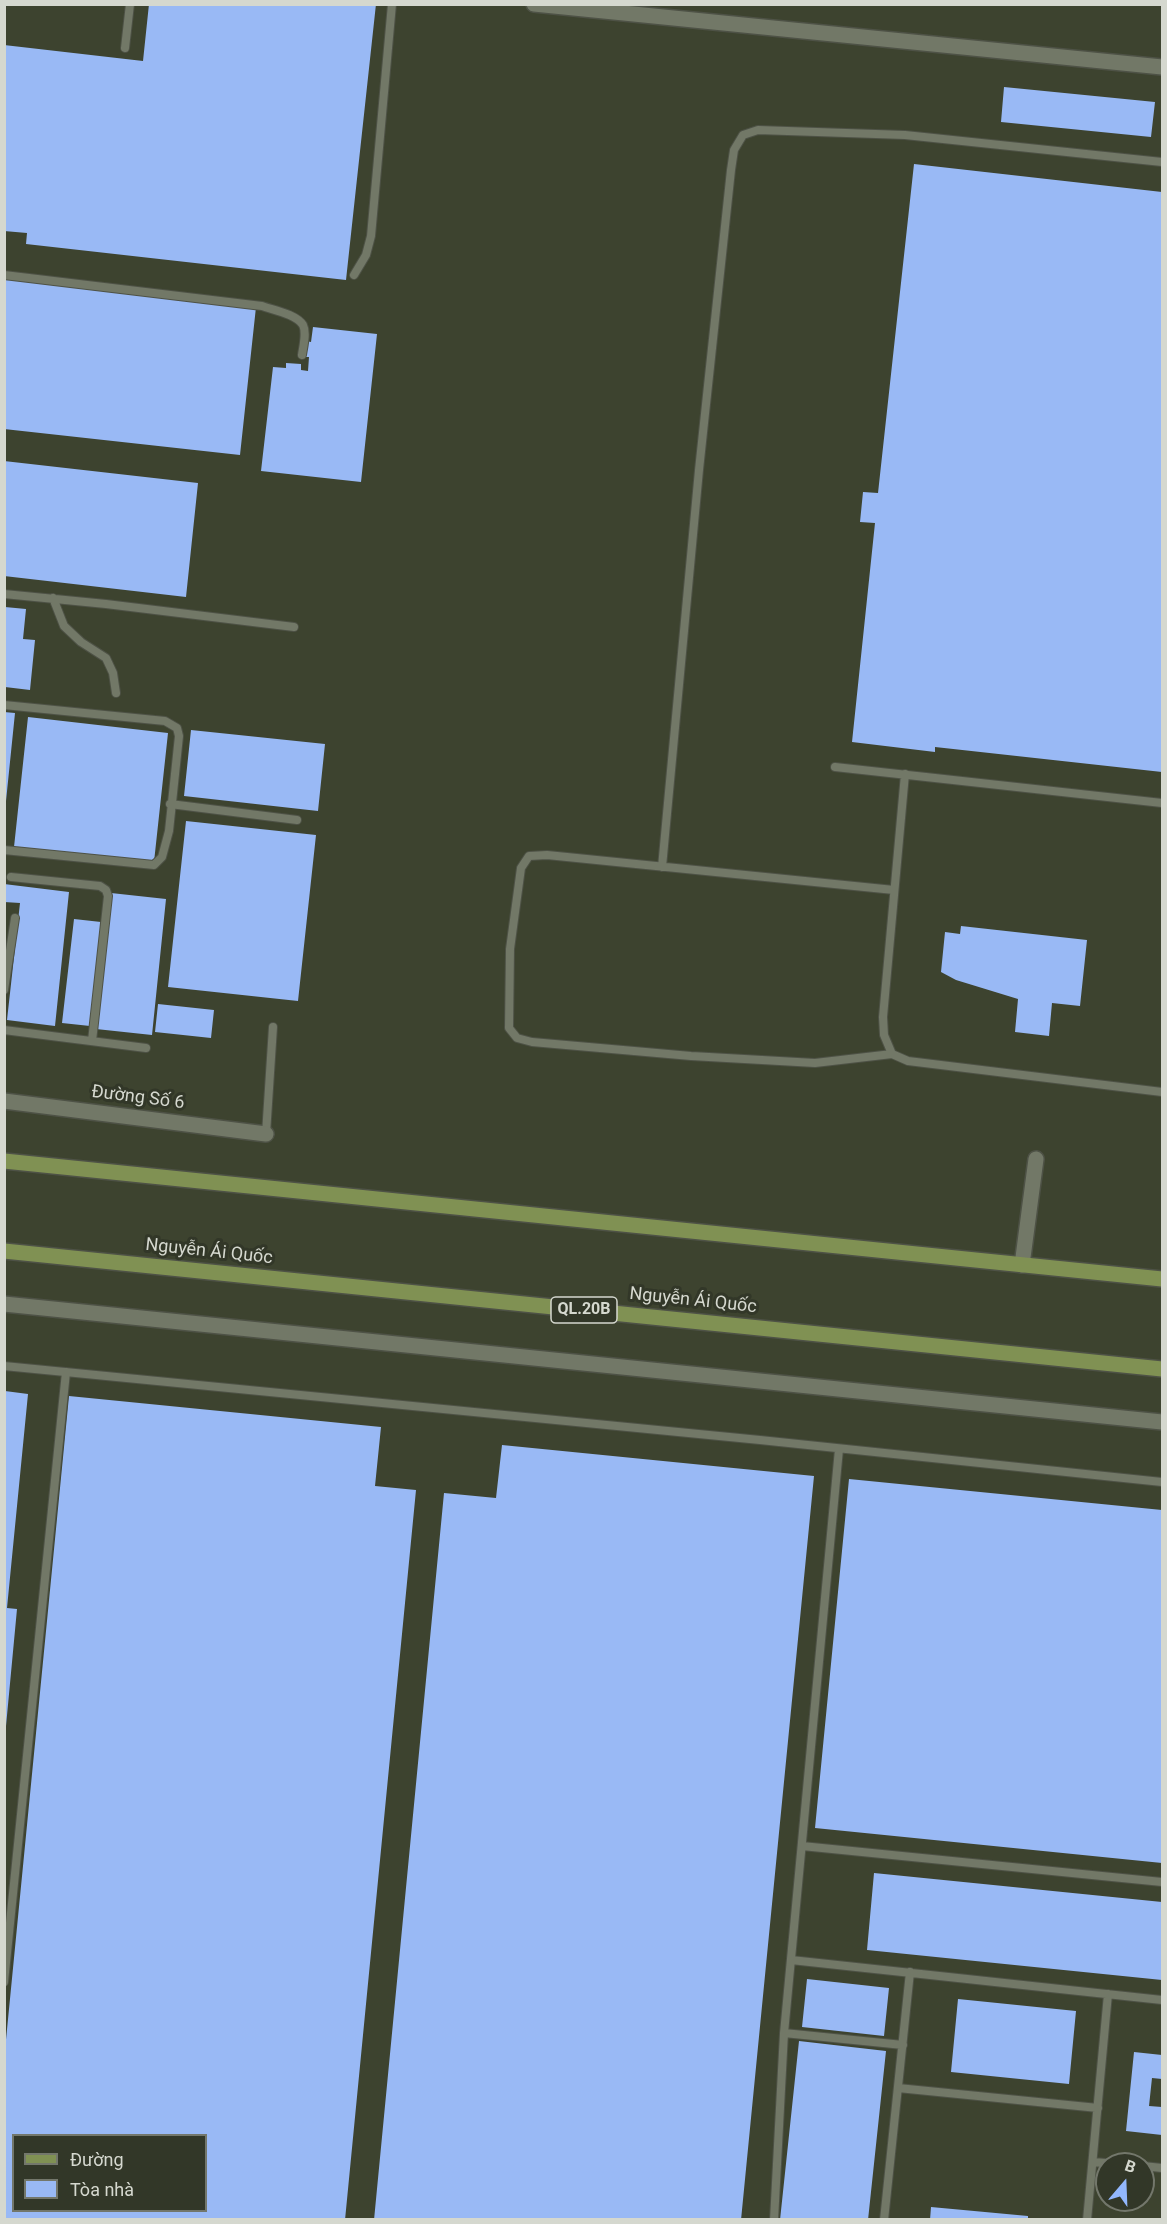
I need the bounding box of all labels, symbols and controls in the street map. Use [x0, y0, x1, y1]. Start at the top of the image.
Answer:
street label: Đường Số 6 [90, 1082, 186, 1114]
street label: Nguyễn Ái Quốc [144, 1235, 274, 1269]
street label: Nguyễn Ái Quốc [628, 1284, 758, 1318]
road number: QL.20B [551, 1297, 617, 1323]
legend [12, 2134, 207, 2212]
text: Đường [70, 2149, 124, 2170]
north arrow [1095, 2152, 1155, 2212]
text: B [1122, 2156, 1138, 2177]
text: Tòa nhà [70, 2179, 134, 2200]

